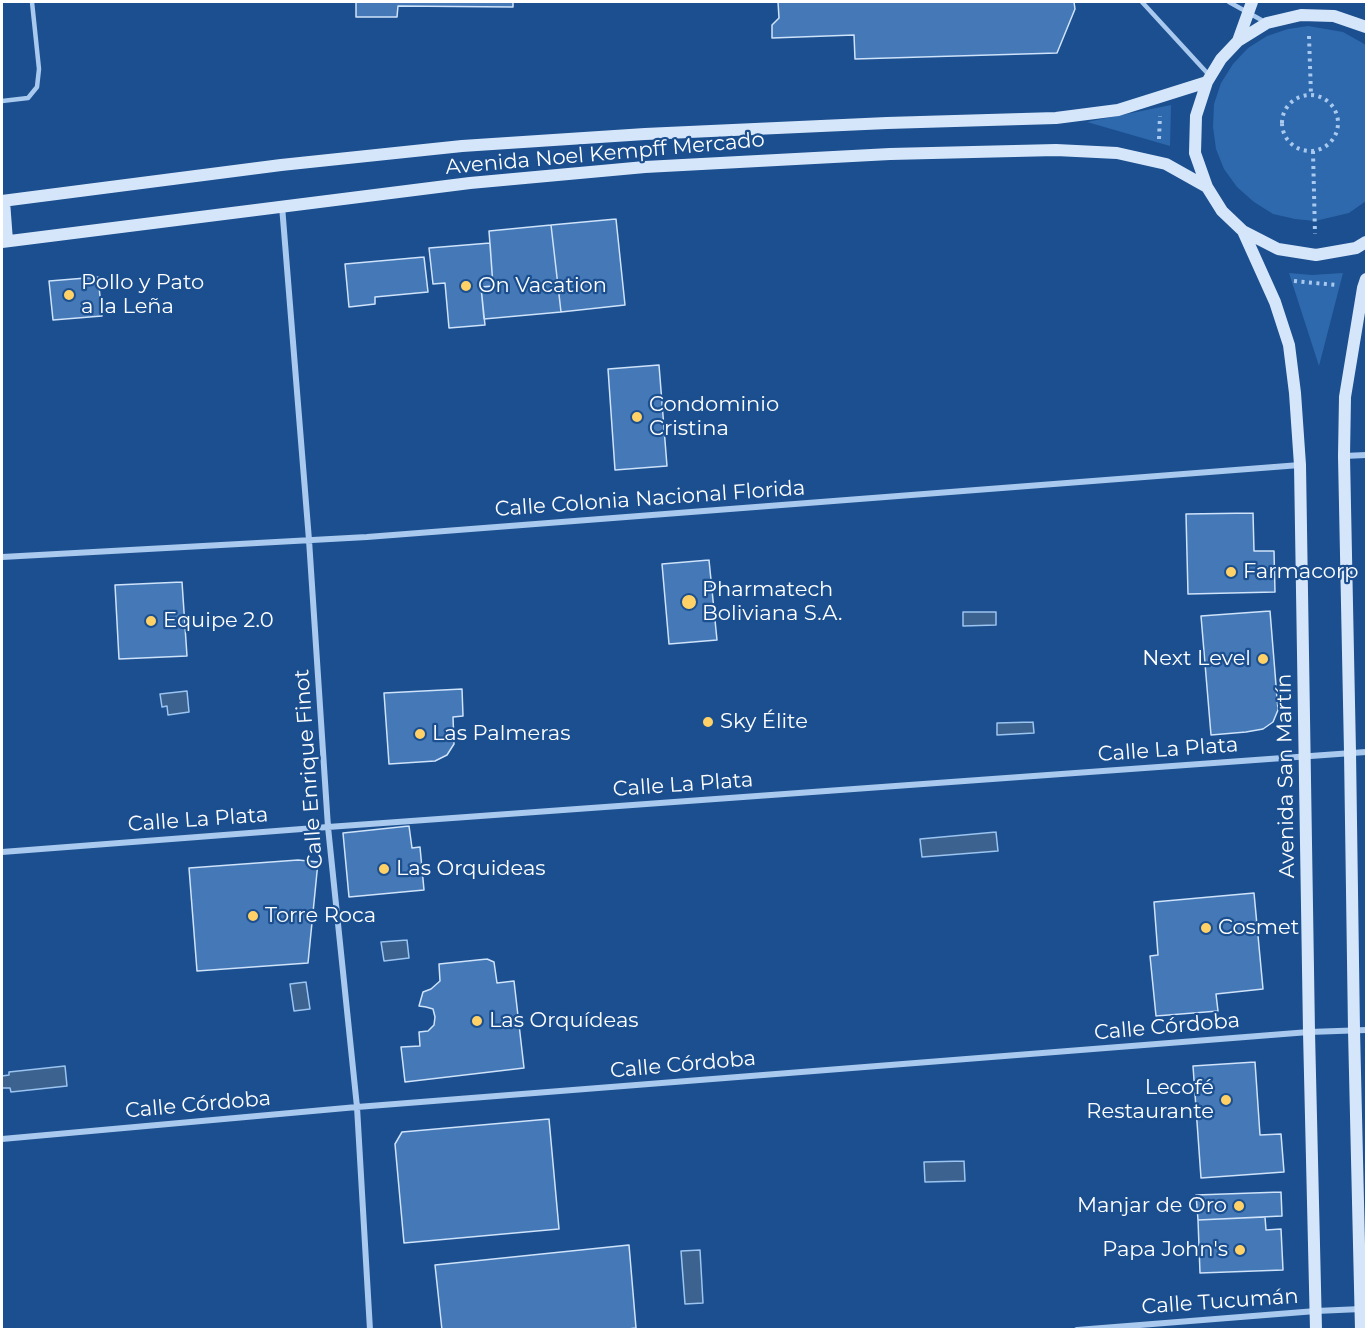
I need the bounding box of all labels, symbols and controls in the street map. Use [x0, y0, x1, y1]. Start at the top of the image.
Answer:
street label: Avenida Noel Kempff Mercado [444, 127, 766, 181]
place label: Pollo y Pato a la Leña [81, 270, 204, 320]
place label: On Vacation [478, 273, 607, 299]
marker: On Vacation [459, 279, 473, 293]
marker: Pollo y Pato a la Leña [62, 288, 76, 302]
place label: Condominio Cristina [649, 392, 779, 442]
marker: Condominio Cristina [630, 410, 644, 424]
street label: Calle Colonia Nacional Florida [494, 476, 806, 522]
place label: Farmacorp [1243, 559, 1358, 585]
marker: Farmacorp [1224, 565, 1238, 579]
place label: Pharmatech Boliviana S.A. [702, 577, 843, 627]
marker: Pharmatech Boliviana S.A. [680, 593, 698, 611]
place label: Equipe 2.0 [163, 608, 274, 634]
marker: Equipe 2.0 [144, 614, 158, 628]
place label: Next Level [1142, 646, 1251, 672]
marker: Next Level [1256, 652, 1270, 666]
street label: Calle Enrique Finot [289, 668, 329, 870]
street label: Avenida San Martín [1272, 673, 1300, 879]
place label: Sky Élite [720, 709, 808, 735]
marker: Sky Élite [701, 715, 715, 729]
place label: Las Palmeras [432, 721, 570, 747]
marker: Las Palmeras [413, 727, 427, 741]
street label: Calle La Plata [1097, 733, 1239, 767]
street label: Calle La Plata [612, 768, 754, 802]
street label: Calle La Plata [127, 803, 269, 837]
place label: Las Orquideas [396, 856, 546, 882]
marker: Las Orquideas [377, 862, 391, 876]
place label: Torre Roca [265, 903, 376, 929]
marker: Torre Roca [246, 909, 260, 923]
place label: Cosmet [1218, 915, 1299, 941]
marker: Cosmet [1199, 921, 1213, 935]
place label: Las Orquídeas [489, 1008, 639, 1034]
street label: Calle Córdoba [1093, 1008, 1241, 1046]
marker: Las Orquídeas [470, 1014, 484, 1028]
street label: Calle Córdoba [609, 1046, 757, 1084]
place label: Lecofé Restaurante [1086, 1075, 1214, 1125]
street label: Calle Córdoba [124, 1086, 272, 1124]
marker: Lecofé Restaurante [1219, 1093, 1233, 1107]
place label: Manjar de Oro [1077, 1193, 1227, 1219]
marker: Manjar de Oro [1232, 1199, 1246, 1213]
place label: Papa John's [1102, 1237, 1228, 1263]
marker: Papa John's [1233, 1243, 1247, 1257]
street label: Calle Tucumán [1141, 1284, 1299, 1320]

